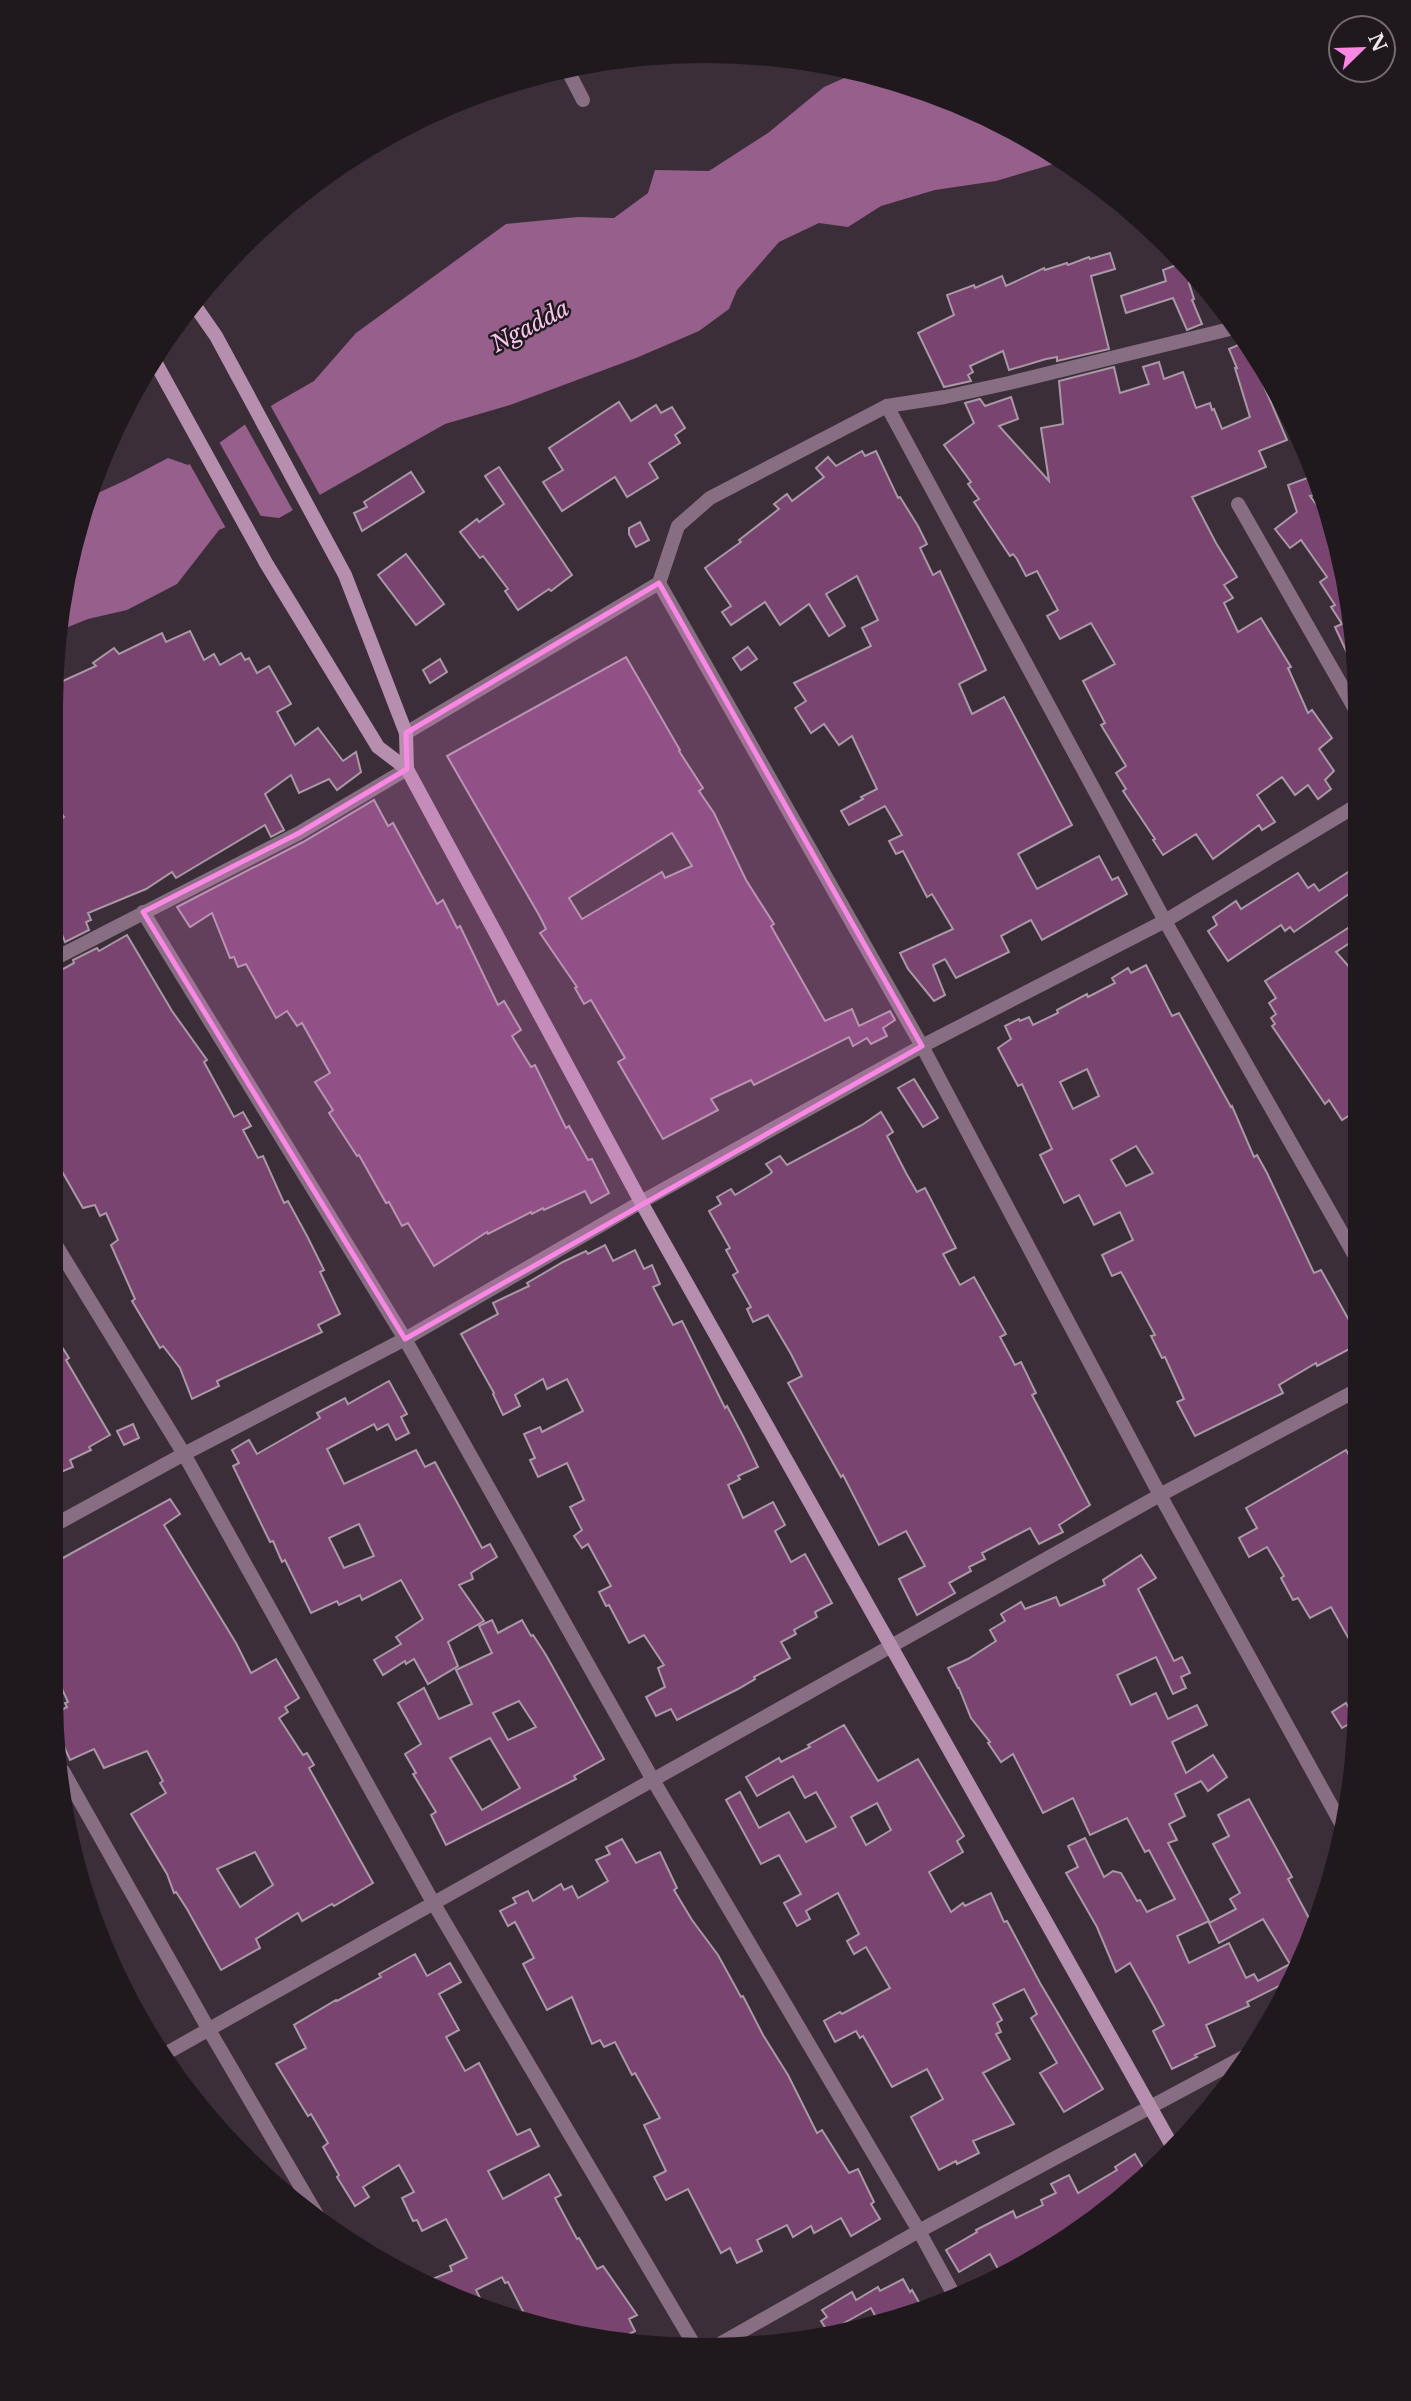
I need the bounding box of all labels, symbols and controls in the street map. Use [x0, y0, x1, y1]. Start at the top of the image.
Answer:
north arrow [1327, 14, 1397, 84]
text: N [1363, 30, 1391, 55]
water label: Ngadda [485, 294, 574, 359]

